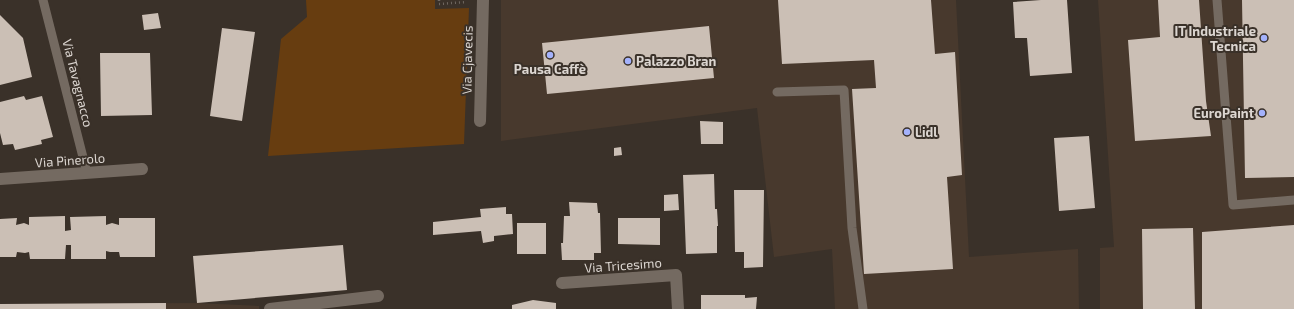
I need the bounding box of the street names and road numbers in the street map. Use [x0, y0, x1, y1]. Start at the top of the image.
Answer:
street label: Via Cjavecis [458, 25, 476, 95]
street label: Via Tavagnacco [59, 37, 97, 129]
street label: Via Pinerolo [34, 150, 106, 170]
street label: Via Tricesimo [584, 254, 662, 276]

